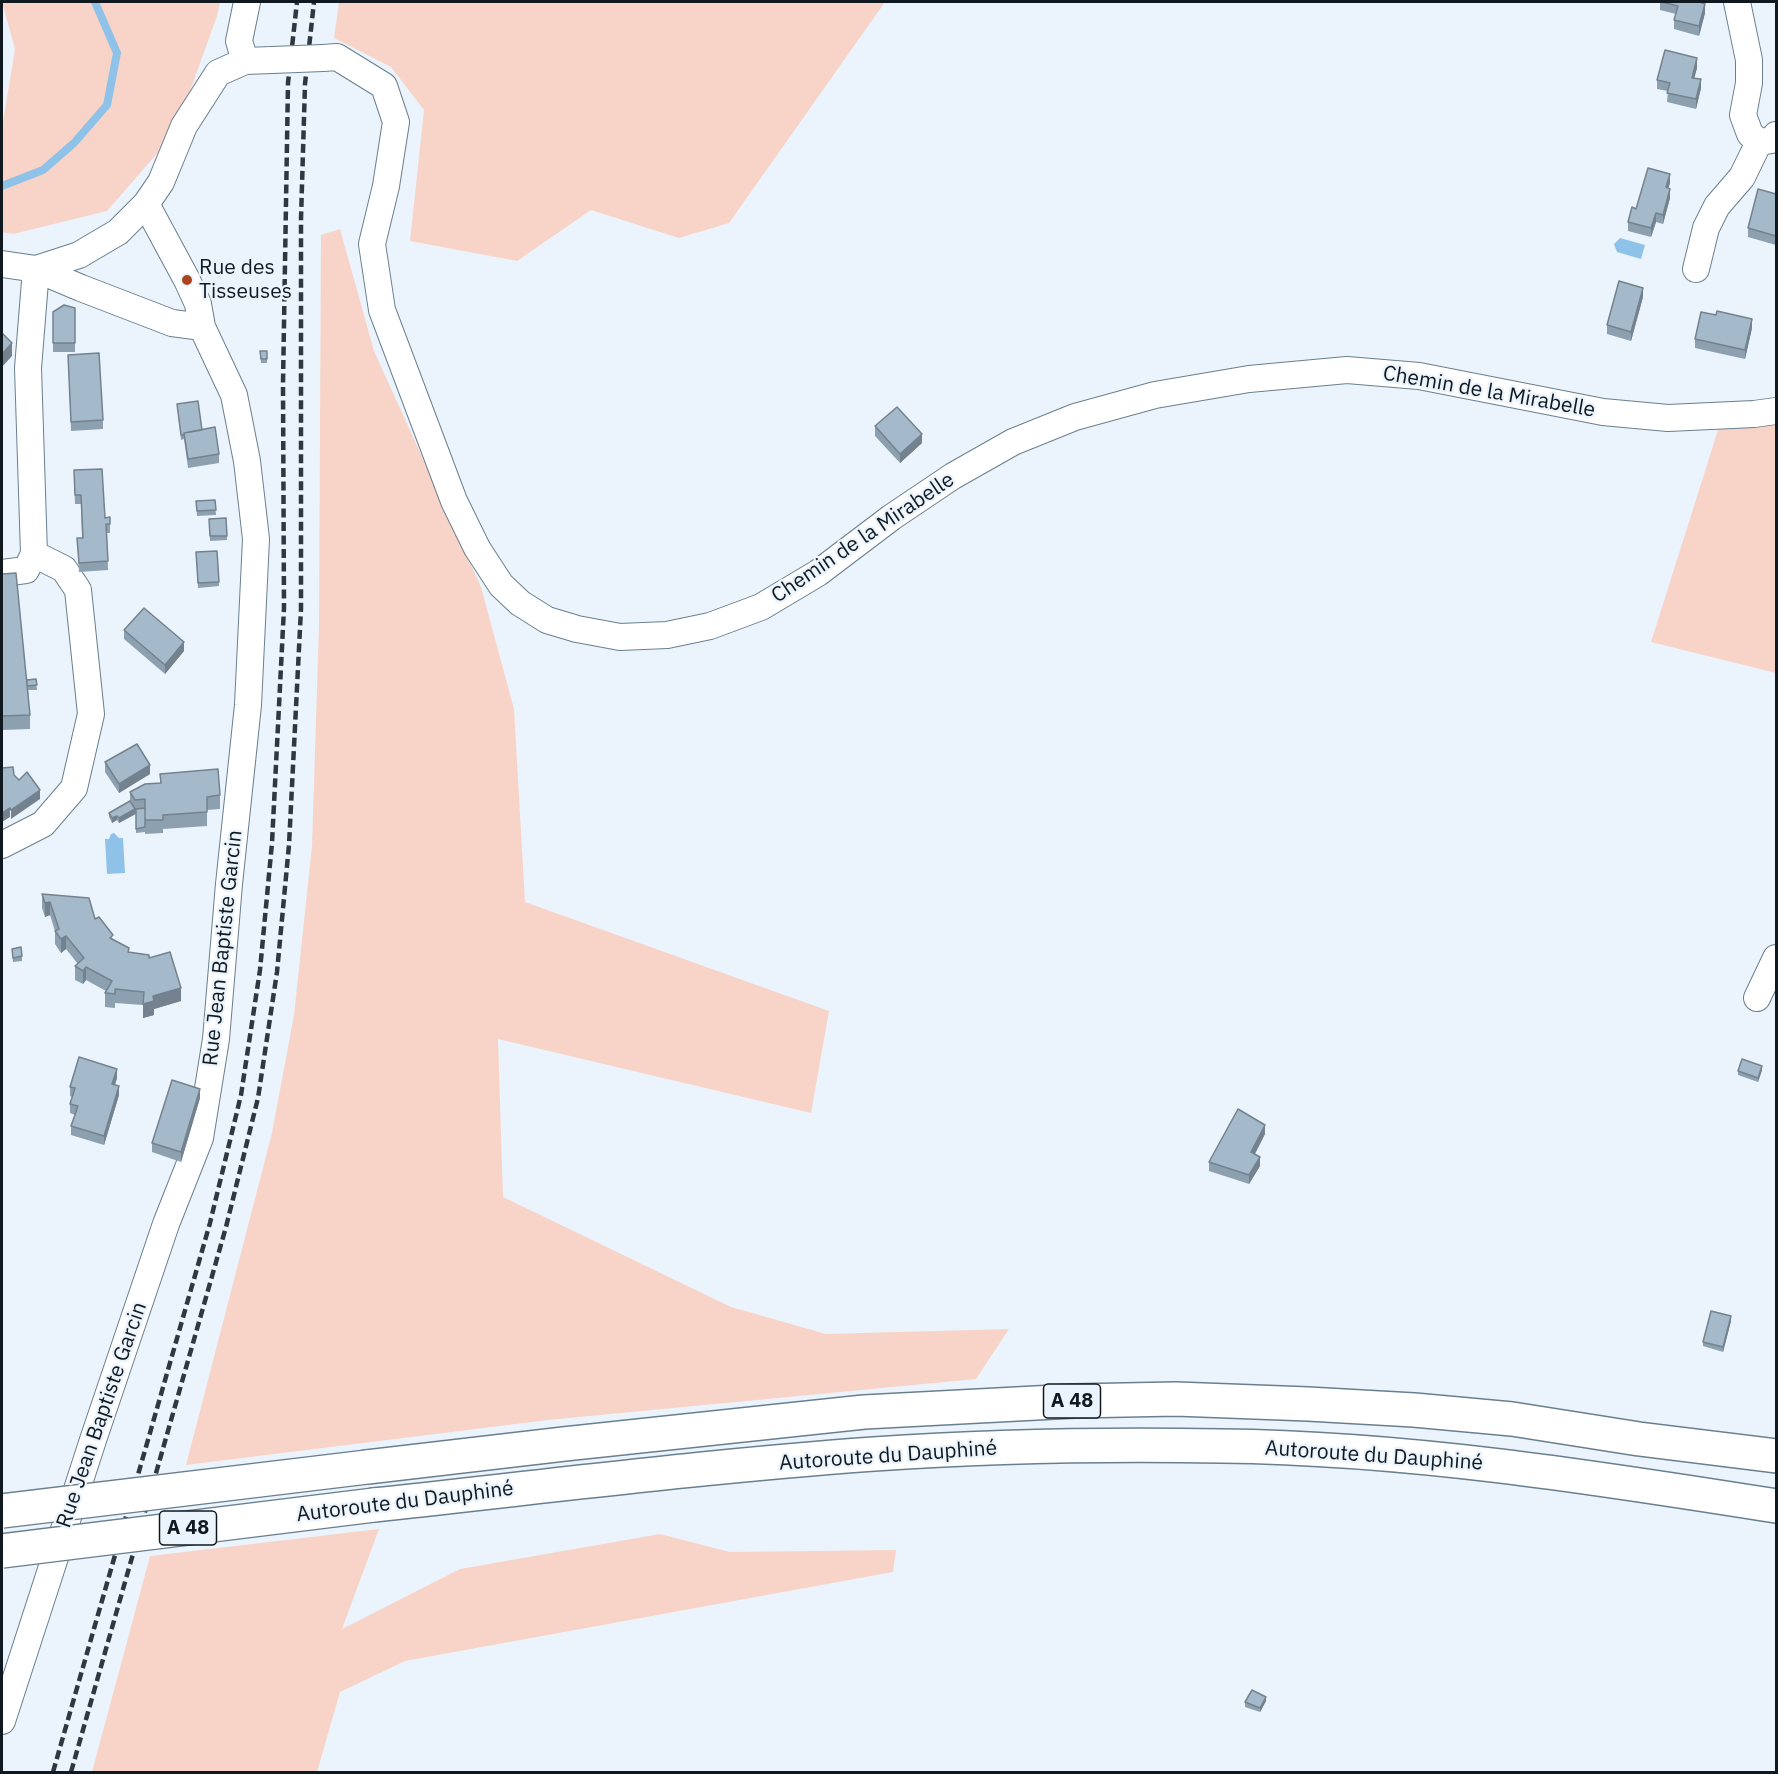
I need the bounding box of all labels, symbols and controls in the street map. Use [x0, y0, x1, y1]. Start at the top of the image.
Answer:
place label: Rue des Tisseuses [199, 255, 292, 305]
marker: Rue des Tisseuses [180, 273, 194, 287]
street label: Chemin de la Mirabelle [1381, 361, 1597, 423]
street label: Chemin de la Mirabelle [767, 467, 959, 609]
street label: Rue Jean Baptiste Garcin [198, 829, 248, 1067]
street label: Rue Jean Baptiste Garcin [52, 1299, 152, 1531]
road number: A 48 [1044, 1384, 1100, 1418]
street label: Autoroute du Dauphiné [778, 1436, 998, 1476]
street label: Autoroute du Dauphiné [1264, 1436, 1484, 1476]
street label: Autoroute du Dauphiné [295, 1476, 515, 1528]
road number: A 48 [160, 1511, 216, 1545]

